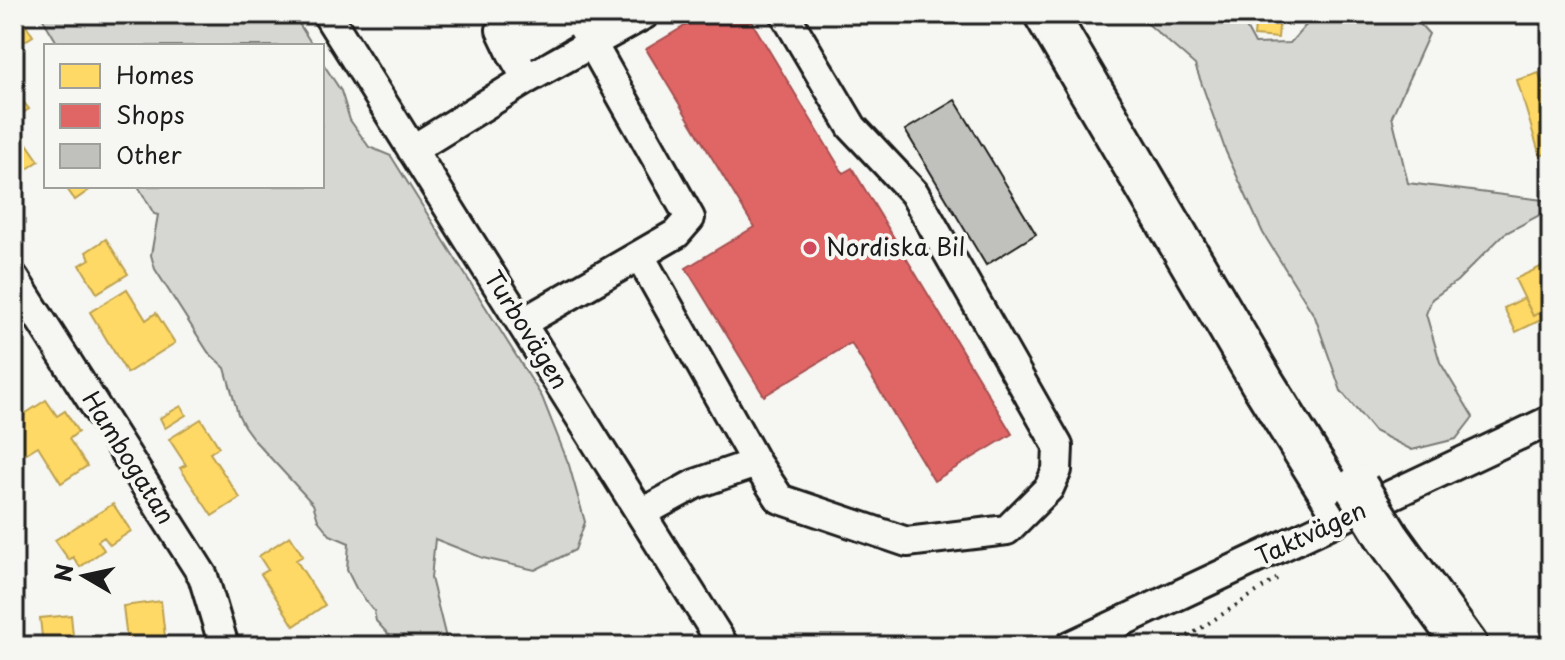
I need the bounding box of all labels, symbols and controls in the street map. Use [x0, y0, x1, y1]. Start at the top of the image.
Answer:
legend [44, 44, 324, 188]
text: Homes [116, 56, 194, 92]
text: Shops [116, 96, 185, 132]
text: Other [116, 136, 183, 172]
place label: Nordiska Bil [826, 228, 965, 264]
marker: Nordiska Bil [801, 239, 819, 257]
street label: Turbovägen [477, 262, 579, 395]
street label: Hambogatan [74, 383, 185, 531]
street label: Taktvägen [1249, 491, 1371, 574]
north arrow [44, 536, 124, 616]
text: N [45, 561, 80, 584]

